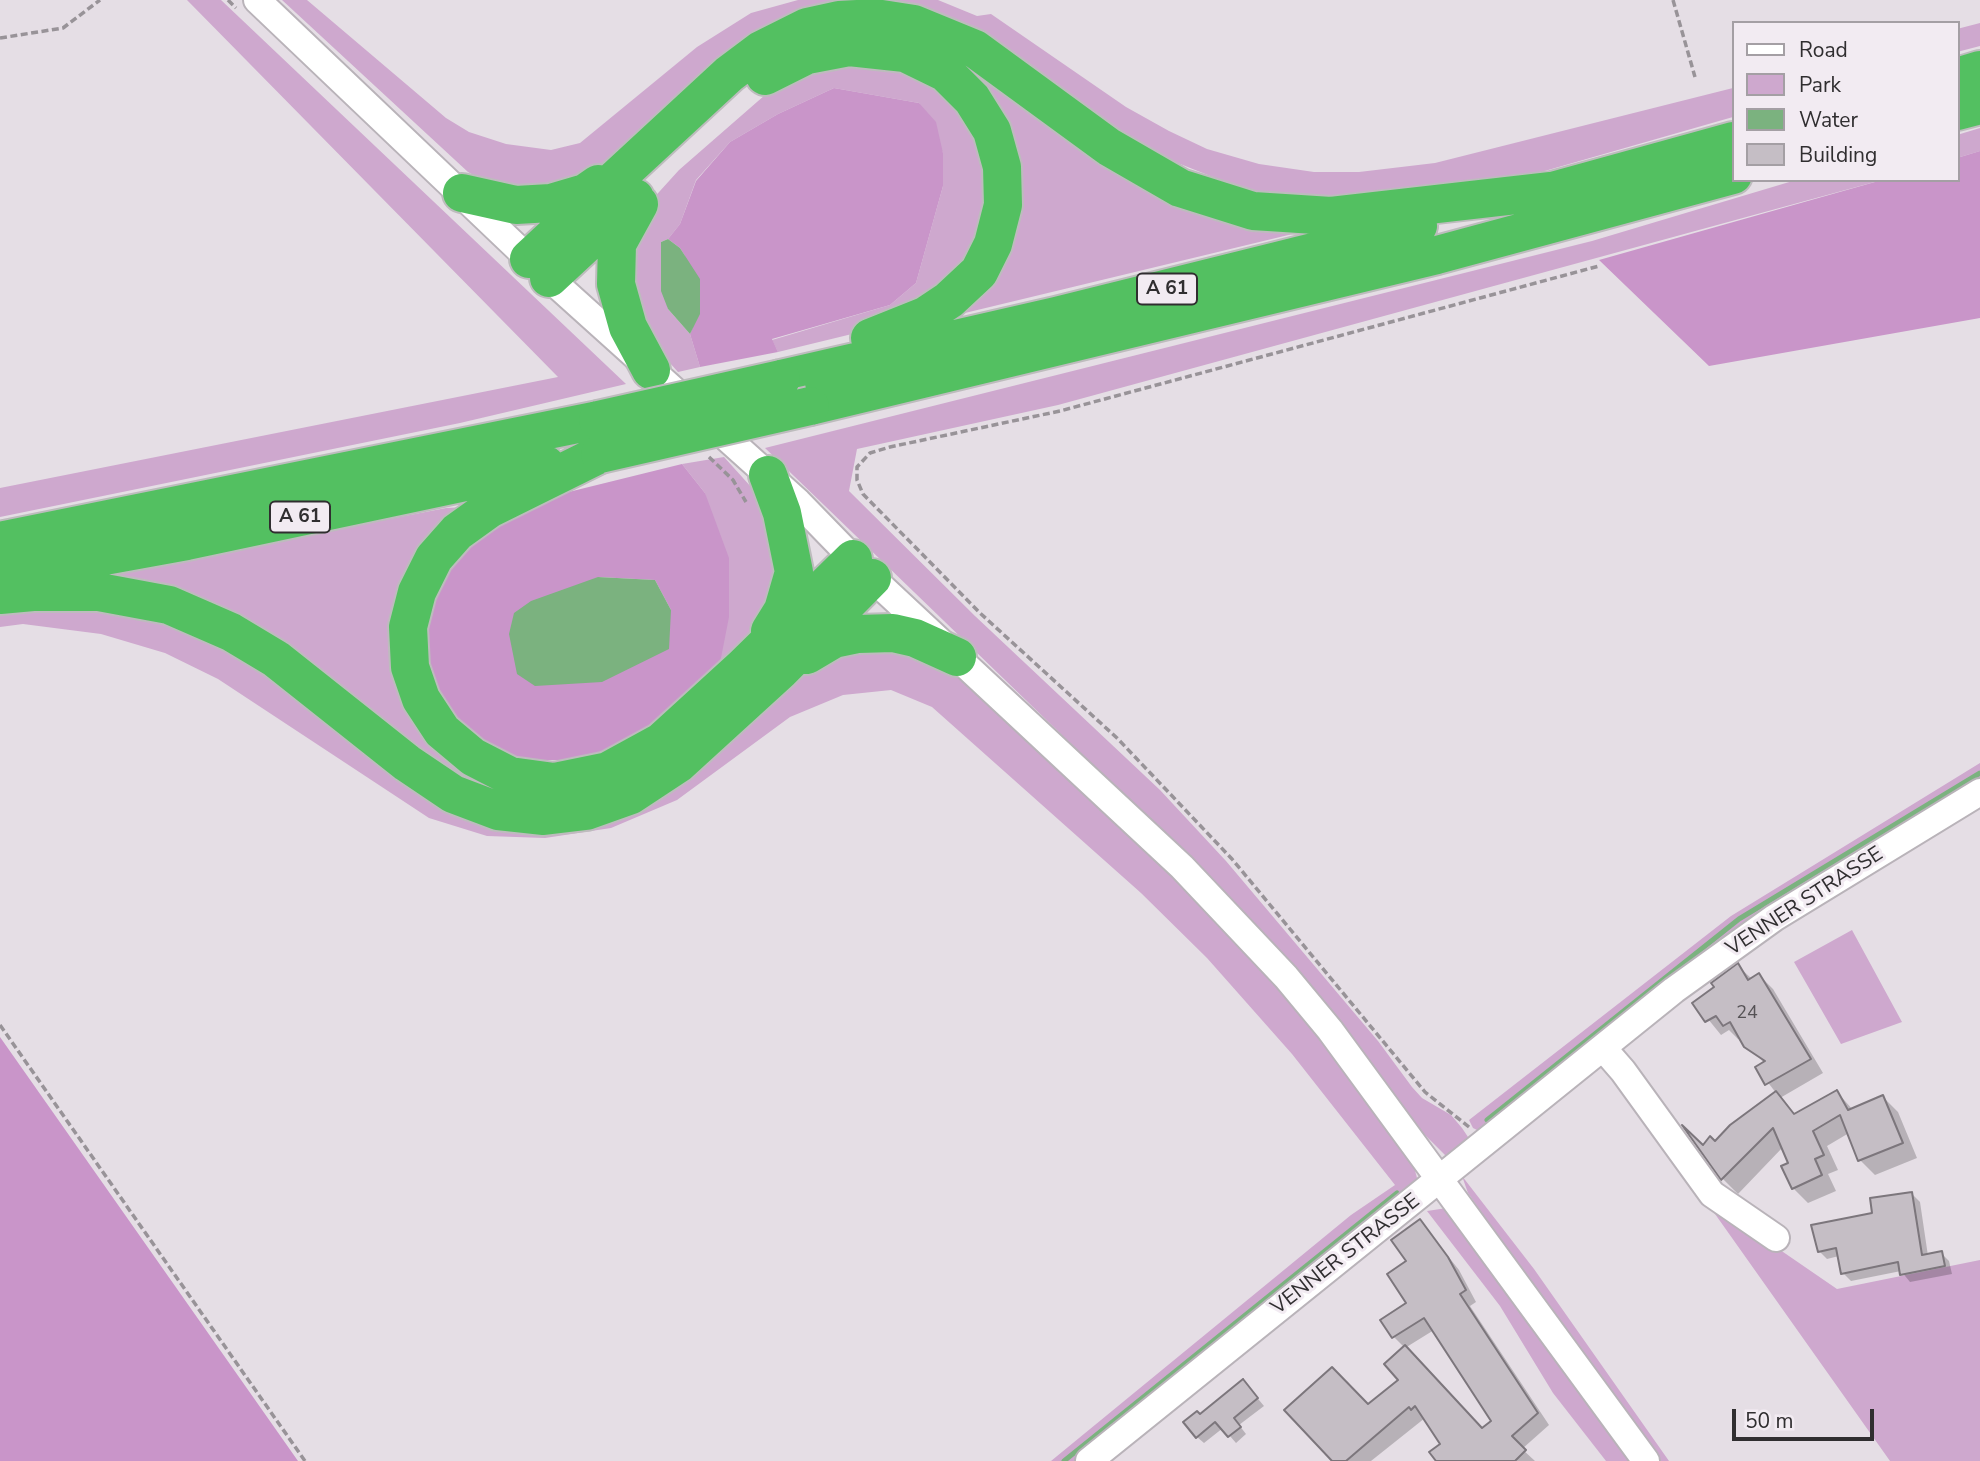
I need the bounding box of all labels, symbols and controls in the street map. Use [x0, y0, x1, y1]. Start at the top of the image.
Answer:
legend [1731, 21, 1959, 182]
text: Road [1799, 36, 1848, 64]
text: Park [1799, 71, 1841, 99]
text: Water [1799, 106, 1858, 134]
text: Building [1799, 141, 1877, 169]
road number: A 61 [1137, 274, 1197, 304]
road number: A 61 [270, 502, 330, 532]
street label: VENNER STRASSE [1722, 842, 1888, 962]
house number: 24 [1736, 1003, 1758, 1025]
street label: VENNER STRASSE [1267, 1189, 1425, 1321]
scale bar [1735, 1394, 1877, 1438]
text: 50 m [1745, 1407, 1794, 1435]

